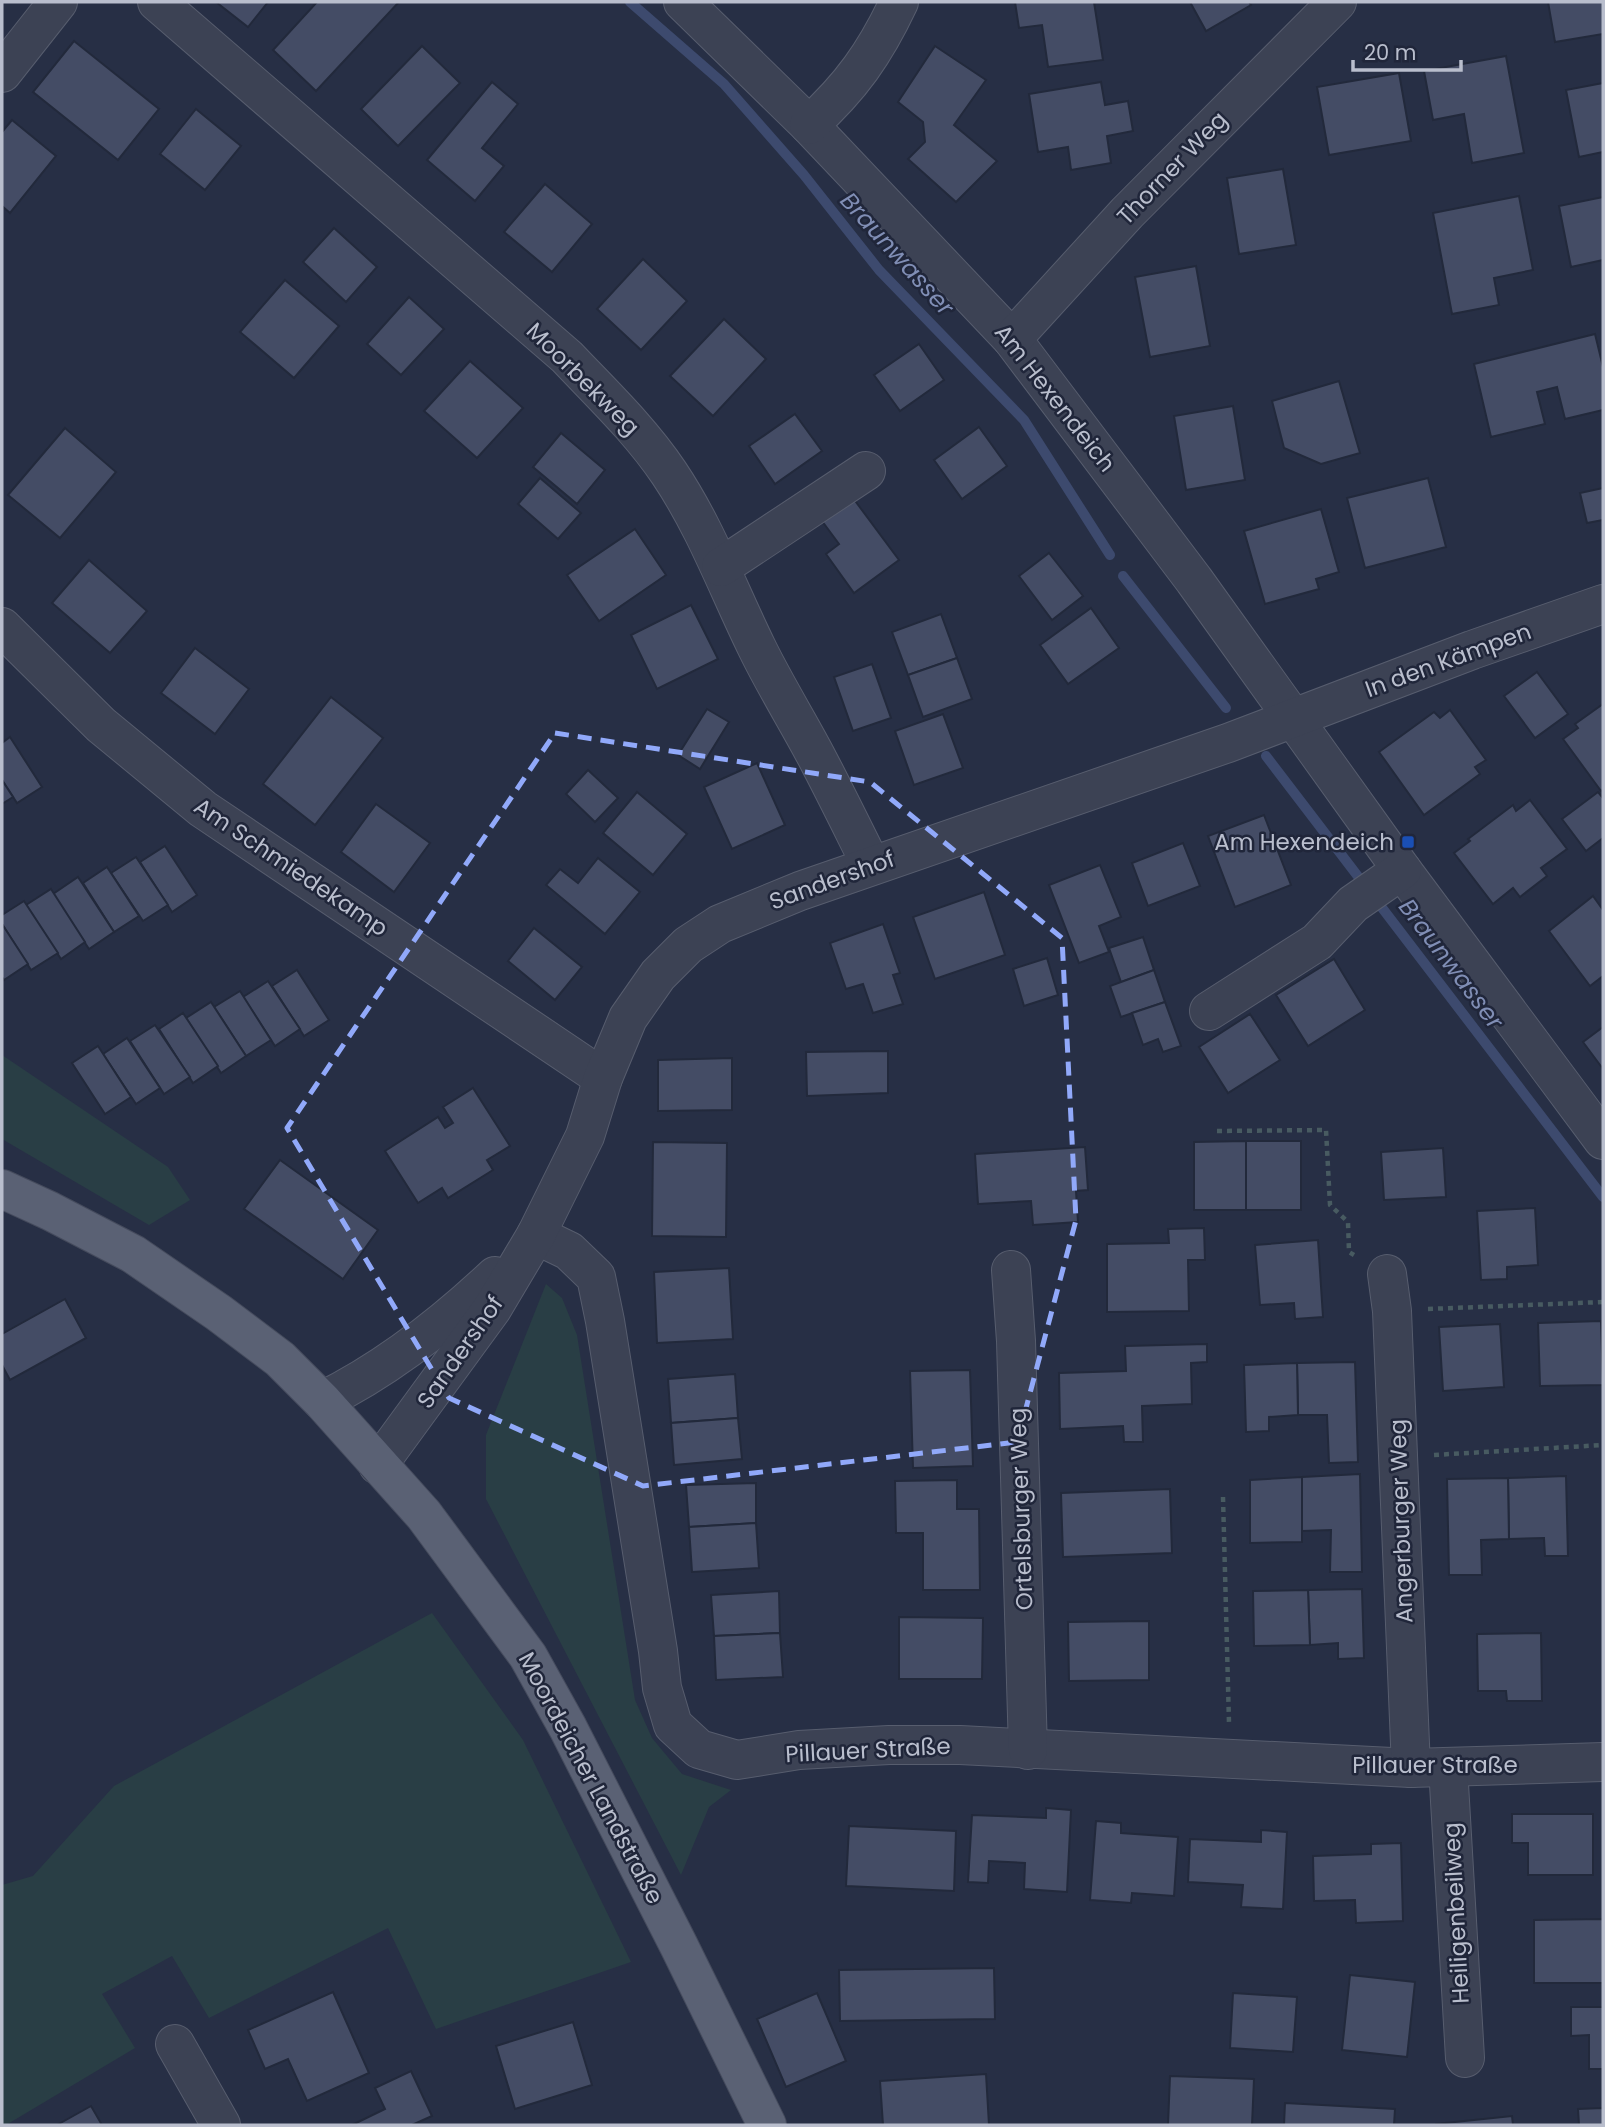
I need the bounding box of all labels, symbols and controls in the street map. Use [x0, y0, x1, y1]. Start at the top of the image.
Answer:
scale bar [1353, 28, 1462, 72]
text: 20 m [1364, 38, 1417, 67]
street label: Thorner Weg [1110, 104, 1234, 232]
water label: Braunwasser [833, 185, 962, 323]
street label: Moorbekweg [519, 315, 647, 443]
street label: Am Hexendeich [987, 317, 1123, 479]
street label: In den Kämpen [1360, 615, 1536, 705]
street label: Am Schmiedekamp [188, 790, 394, 944]
place label: Am Hexendeich [1214, 826, 1394, 858]
marker: Am Hexendeich [1400, 834, 1416, 850]
street label: Sandershof [765, 843, 899, 917]
water label: Braunwasser [1391, 892, 1512, 1037]
street label: Sandershof [409, 1289, 511, 1415]
street label: Ortelsburger Weg [1001, 1407, 1041, 1611]
street label: Angerburger Weg [1381, 1418, 1421, 1624]
street label: Moordeicher Landstraße [511, 1646, 671, 1910]
street label: Pillauer Straße [785, 1730, 951, 1770]
street label: Pillauer Straße [1352, 1749, 1518, 1781]
street label: Heiligenbeilweg [1435, 1822, 1477, 2004]

